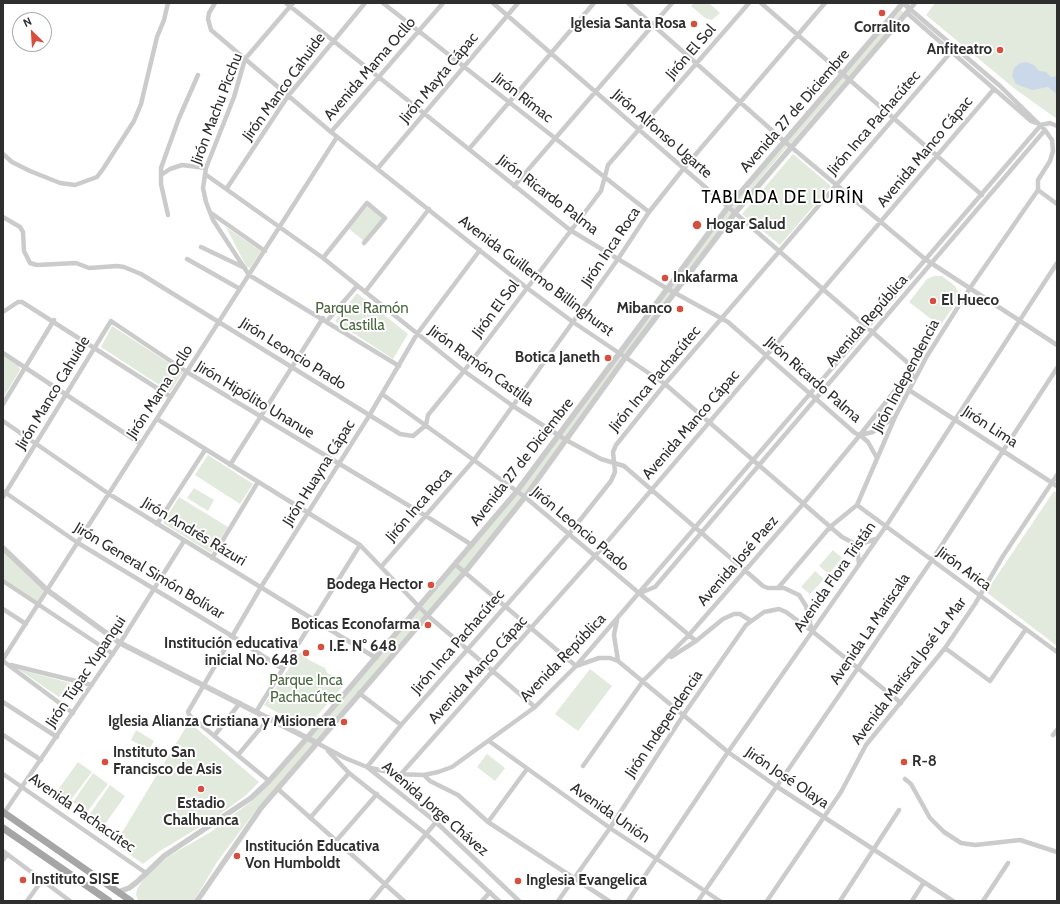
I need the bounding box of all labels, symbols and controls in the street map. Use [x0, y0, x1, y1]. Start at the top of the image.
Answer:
marker: Corralito [877, 8, 887, 18]
north arrow [12, 12, 52, 52]
text: N [21, 14, 34, 30]
street label: Avenida Mama Ocllo [320, 14, 420, 124]
place label: Iglesia Santa Rosa [570, 15, 686, 33]
marker: Iglesia Santa Rosa [689, 19, 699, 29]
place label: Corralito [854, 19, 910, 37]
street label: Jirón El Sol [662, 21, 720, 83]
street label: Jirón Mayta Cápac [396, 29, 482, 127]
street label: Jirón Manco Cahuide [239, 30, 329, 144]
place label: Anfiteatro [927, 41, 992, 59]
marker: Anfiteatro [995, 45, 1005, 55]
street label: Avenida 27 de Diciembre [737, 46, 853, 176]
street label: Jirón Machu Picchu [187, 51, 247, 167]
street label: Jirón Inca Pachacútec [824, 67, 924, 179]
street label: Jirón Rímac [490, 69, 556, 127]
street label: Jirón Alfonso Ugarte [609, 86, 715, 182]
street label: Avenida Manco Cápac [873, 93, 977, 211]
street label: Jirón Ricardo Palma [494, 151, 602, 239]
district label: TABLADA DE LURÍN [702, 188, 864, 208]
street label: Jirón Inca Roca [578, 204, 644, 290]
street label: Avenida Guillermo Billinghurst [455, 212, 617, 340]
place label: Hogar Salud [706, 216, 785, 234]
marker: Hogar Salud [691, 219, 703, 231]
place label: Inkafarma [673, 269, 738, 287]
street label: Avenida República [822, 271, 912, 371]
marker: Inkafarma [660, 273, 670, 283]
street label: Jirón El Sol [469, 277, 523, 341]
place label: El Hueco [941, 292, 999, 310]
marker: El Hueco [928, 296, 938, 306]
park label: Parque Ramón Castilla [315, 300, 409, 335]
place label: Mibanco [616, 300, 672, 318]
marker: Mibanco [675, 304, 685, 314]
street label: Jirón Leoncio Prado [237, 314, 349, 394]
street label: Jirón Independencia [869, 316, 943, 436]
street label: Jirón Ramón Castilla [425, 322, 537, 410]
street label: Jirón Inca Pachacútec [605, 322, 705, 436]
street label: Jirón Manco Cahuide [12, 333, 94, 453]
street label: Jirón Ricardo Palma [761, 333, 865, 427]
street label: Jirón Mama Ocllo [123, 342, 197, 442]
place label: Botica Janeth [515, 349, 600, 367]
marker: Botica Janeth [603, 353, 613, 363]
street label: Jirón Hipólito Unanue [192, 357, 318, 443]
street label: Avenida Manco Cápac [639, 367, 743, 483]
street label: Avenida 27 de Diciembre [466, 394, 578, 530]
street label: Jirón Lima [959, 402, 1021, 452]
street label: Jirón Huayna Cápac [279, 417, 359, 529]
street label: Jirón Inca Roca [382, 464, 456, 546]
street label: Jirón Leoncio Prado [528, 483, 632, 575]
street label: Jirón Andrés Rázuri [139, 494, 249, 570]
street label: Avenida José Paez [694, 512, 782, 610]
street label: Avenida Flora Tristán [790, 518, 880, 636]
street label: Jirón General Simón Bolívar [71, 519, 227, 623]
street label: Jirón Arica [933, 543, 995, 595]
street label: Avenida La Mariscala [826, 570, 914, 688]
place label: Bodega Hector [326, 576, 423, 594]
marker: Bodega Hector [426, 580, 436, 590]
street label: Jirón Inca Pachacútec [408, 586, 508, 698]
street label: Avenida Mariscal José La Mar [848, 594, 970, 748]
street label: Avenida República [516, 610, 610, 706]
street label: Avenida Manco Cápac [425, 612, 531, 728]
street label: Jirón Túpac Yupanqui [42, 613, 130, 731]
place label: Boticas Econofarma [291, 616, 420, 634]
marker: Boticas Econofarma [423, 620, 433, 630]
place label: Institución educativa inicial No. 648 [164, 635, 298, 670]
place label: I.E. N° 648 [329, 638, 397, 656]
marker: I.E. N° 648 [316, 642, 326, 652]
marker: Institución educativa inicial No. 648 [301, 648, 311, 658]
street label: Jirón Independencia [621, 667, 707, 781]
park label: Parque Inca Pachacútec [269, 672, 343, 707]
place label: Iglesia Alianza Cristiana y Misionera [108, 713, 336, 731]
marker: Iglesia Alianza Cristiana y Misionera [339, 717, 349, 727]
street label: Jirón José Olaya [742, 743, 832, 813]
place label: Instituto San Francisco de Asis [113, 744, 222, 779]
place label: R-8 [912, 753, 937, 771]
marker: Instituto San Francisco de Asis [100, 757, 110, 767]
marker: R-8 [899, 757, 909, 767]
street label: Avenida Jorge Chávez [378, 758, 492, 860]
street label: Avenida Pachacútec [25, 770, 139, 856]
street label: Avenida Unión [567, 779, 653, 847]
marker: Estadio Chalhuanca [196, 784, 206, 794]
place label: Estadio Chalhuanca [163, 795, 239, 830]
place label: Institución Educativa Von Humboldt [245, 838, 380, 873]
marker: Institución Educativa Von Humboldt [232, 851, 242, 861]
place label: Instituto SISE [31, 871, 119, 889]
place label: Inglesia Evangelica [526, 872, 647, 890]
marker: Instituto SISE [18, 875, 28, 885]
marker: Inglesia Evangelica [513, 876, 523, 886]

